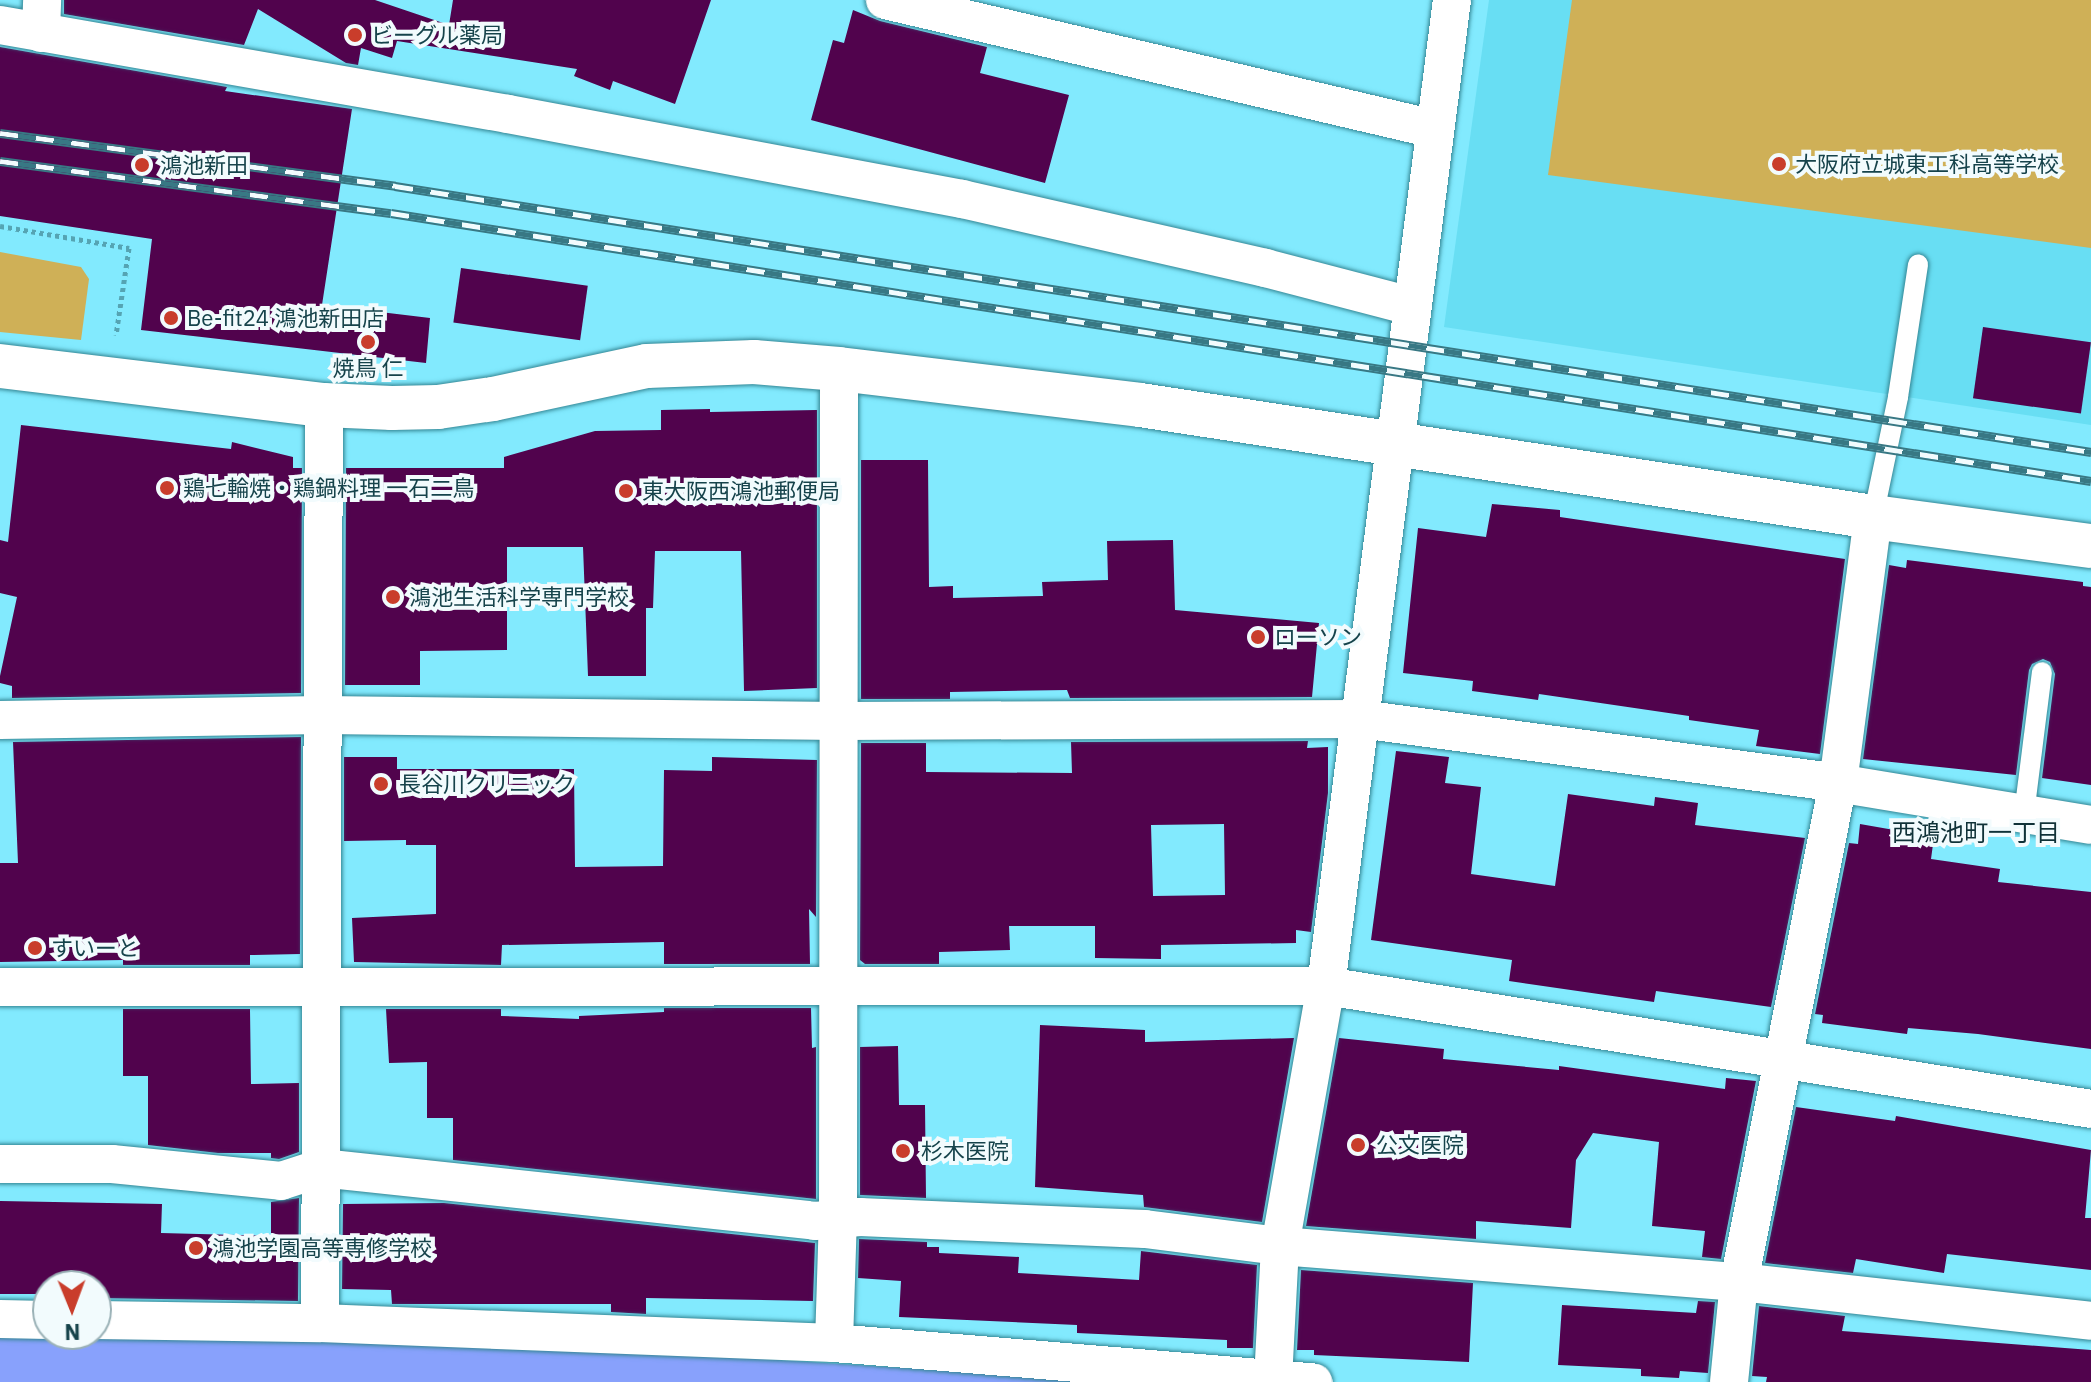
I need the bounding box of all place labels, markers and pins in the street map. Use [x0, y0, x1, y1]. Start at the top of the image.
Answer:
place label: ビーグル薬局 [371, 22, 503, 48]
marker: ビーグル薬局 [346, 26, 364, 44]
place label: 大阪府立城東工科高等学校 [1795, 151, 2059, 177]
place label: 鴻池新田 [160, 152, 248, 178]
marker: 鴻池新田 [131, 154, 153, 176]
marker: 大阪府立城東工科高等学校 [1770, 155, 1788, 173]
place label: Be-fit24 鴻池新田店 [187, 305, 384, 331]
marker: Be-fit24 鴻池新田店 [162, 309, 180, 327]
marker: 焼鳥 仁 [359, 333, 377, 351]
place label: 焼鳥 仁 [332, 355, 404, 381]
place label: 鶏七輪焼・鶏鍋料理 一石二鳥 [183, 475, 474, 501]
place label: 東大阪西鴻池郵便局 [642, 478, 840, 504]
marker: 鶏七輪焼・鶏鍋料理 一石二鳥 [158, 479, 176, 497]
marker: 東大阪西鴻池郵便局 [617, 482, 635, 500]
place label: 鴻池生活科学専門学校 [409, 584, 629, 610]
marker: 鴻池生活科学専門学校 [384, 588, 402, 606]
place label: ローソン [1274, 624, 1362, 650]
marker: ローソン [1249, 628, 1267, 646]
place label: 長谷川クリニック [399, 771, 575, 797]
marker: 長谷川クリニック [370, 773, 392, 795]
place label: すいーと [51, 935, 139, 961]
marker: すいーと [26, 939, 44, 957]
place label: 公文医院 [1376, 1132, 1464, 1158]
marker: 公文医院 [1347, 1134, 1369, 1156]
place label: 杉木医院 [921, 1138, 1009, 1164]
marker: 杉木医院 [892, 1140, 914, 1162]
place label: 鴻池学園高等専修学校 [212, 1235, 432, 1261]
marker: 鴻池学園高等専修学校 [187, 1239, 205, 1257]

